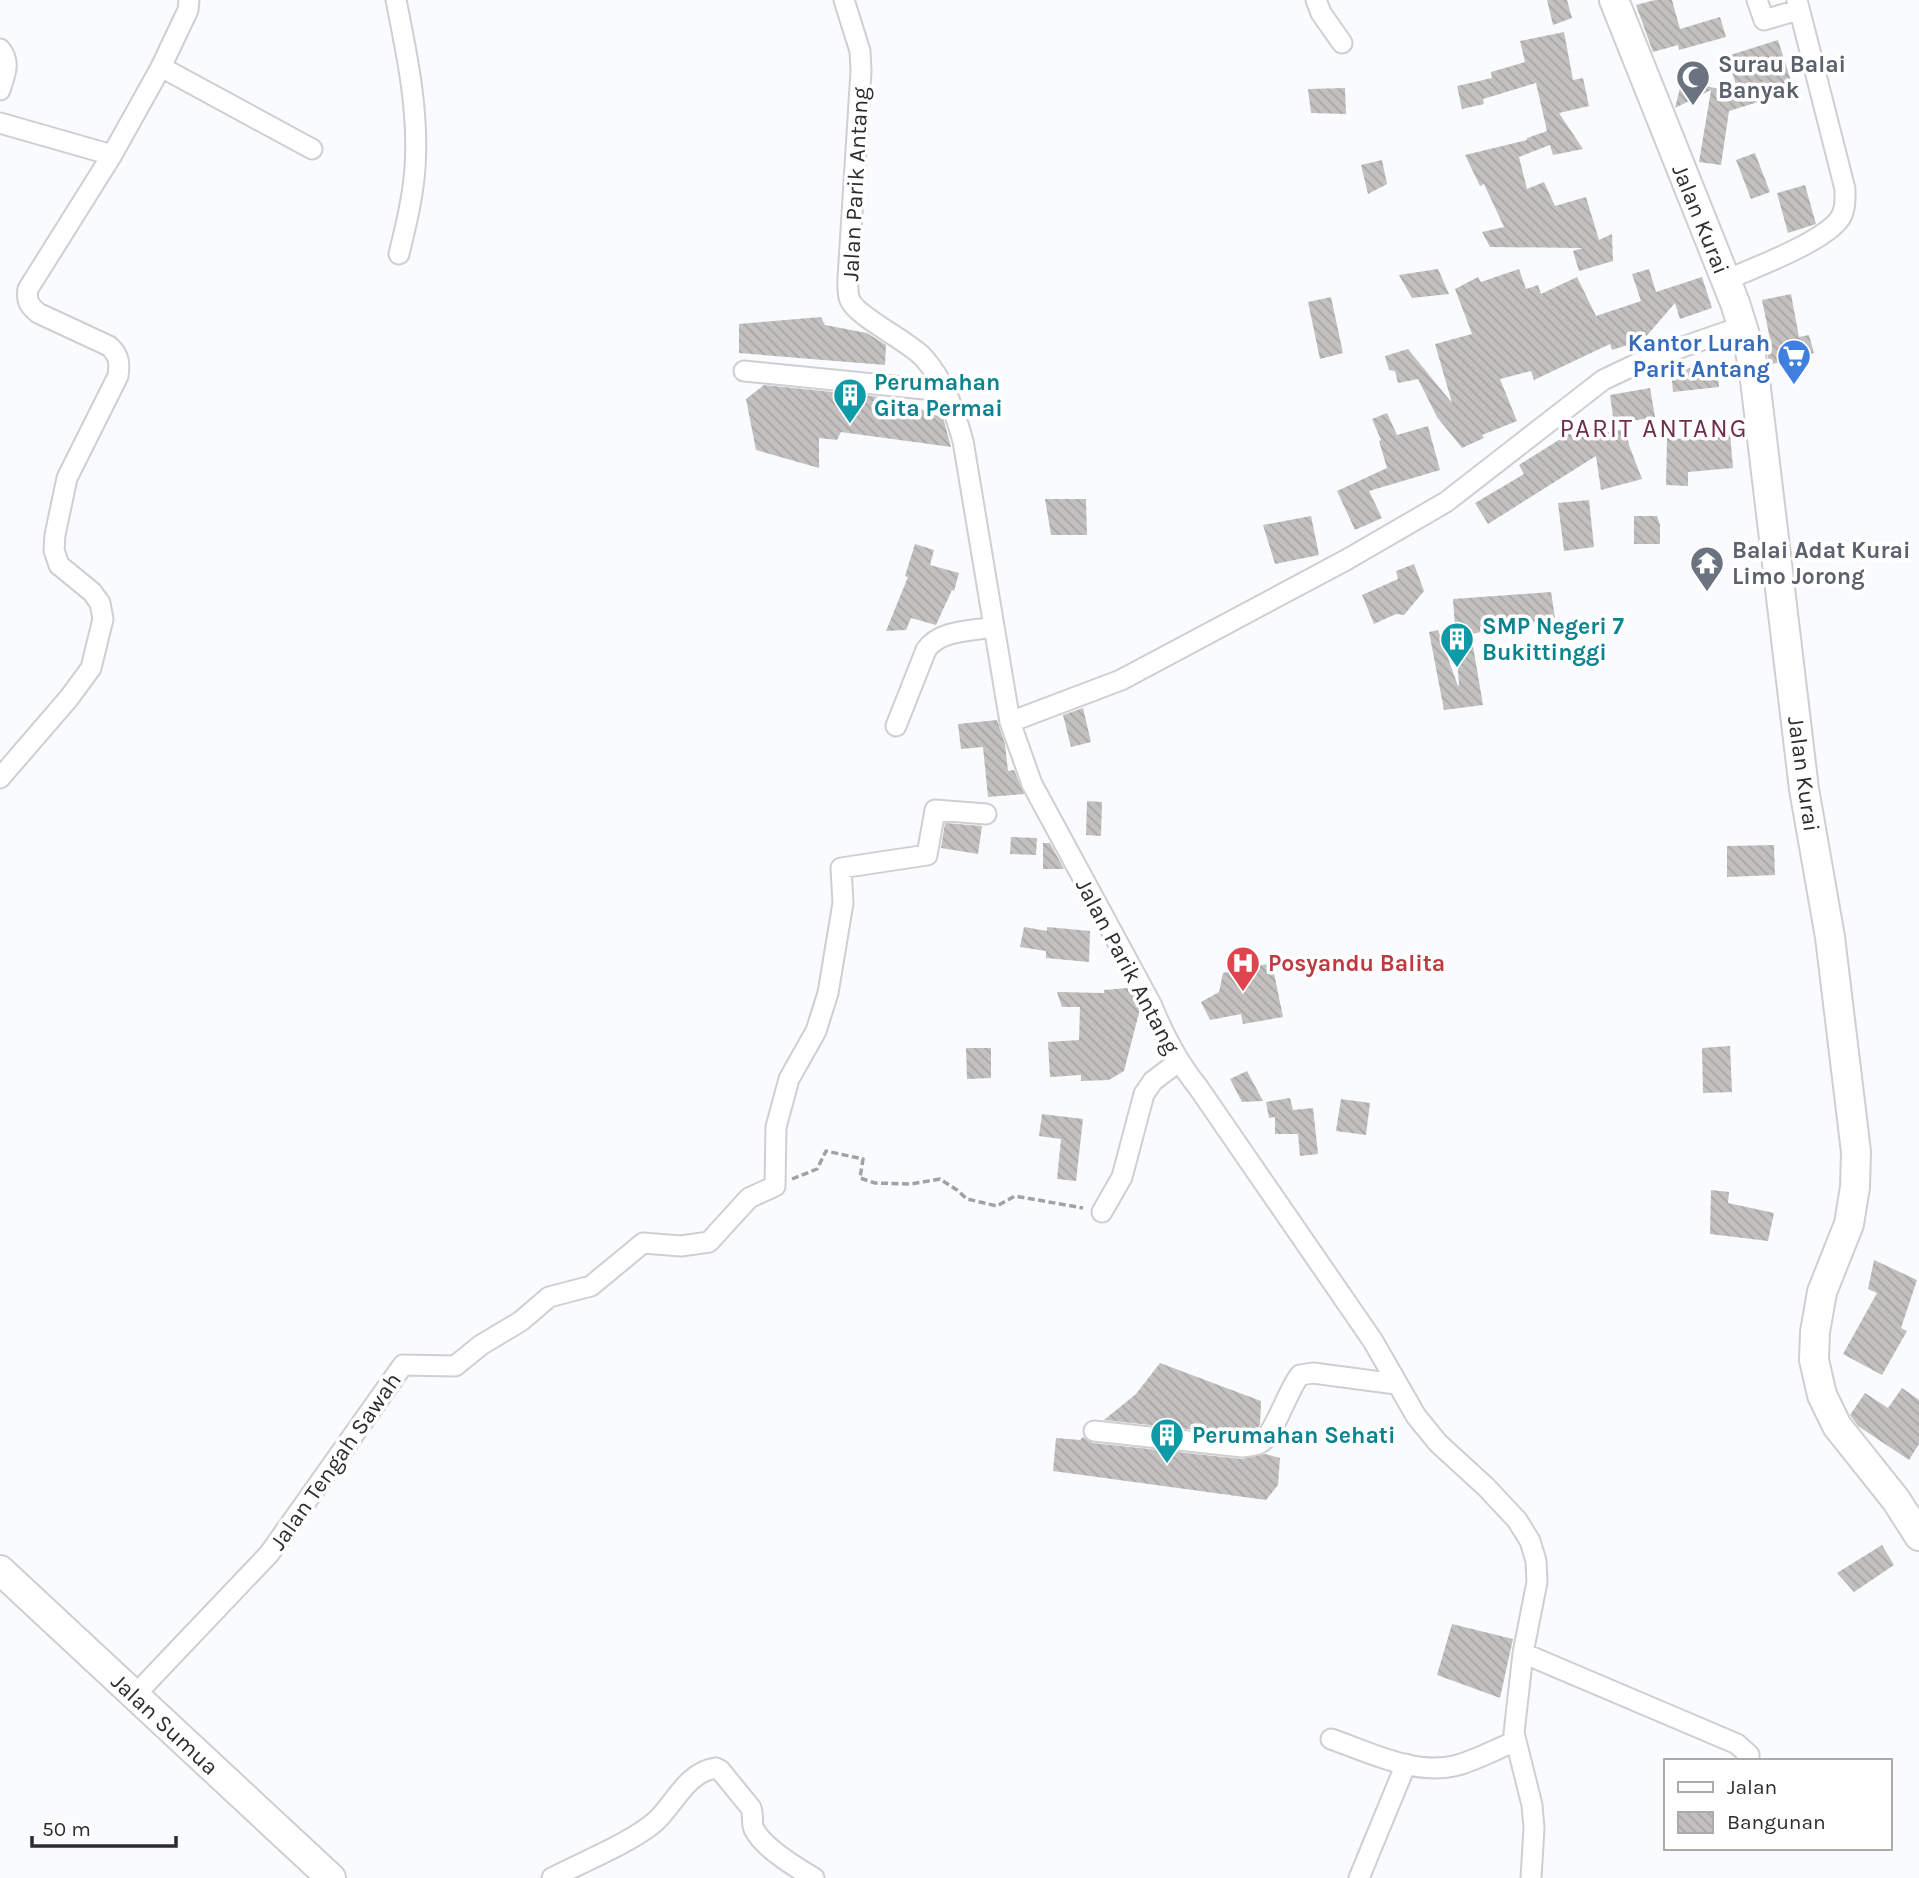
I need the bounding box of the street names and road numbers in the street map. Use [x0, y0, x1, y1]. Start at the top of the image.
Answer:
street label: Jalan Parik Antang [837, 86, 874, 282]
street label: Jalan Kurai [1666, 160, 1735, 278]
street label: Jalan Kurai [1782, 715, 1825, 833]
street label: Jalan Parik Antang [1070, 874, 1185, 1059]
street label: Jalan Tengah Sawah [264, 1367, 407, 1555]
street label: Jalan Sumua [106, 1668, 224, 1781]

